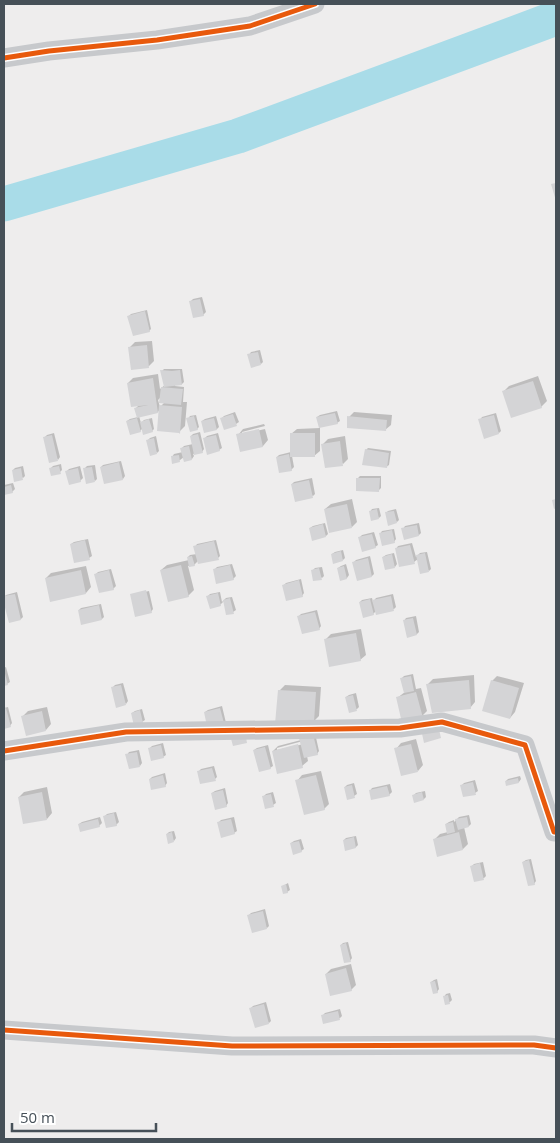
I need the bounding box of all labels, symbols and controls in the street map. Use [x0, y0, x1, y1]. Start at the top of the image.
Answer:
scale bar [12, 1100, 156, 1132]
text: 50 m [20, 1107, 55, 1127]

